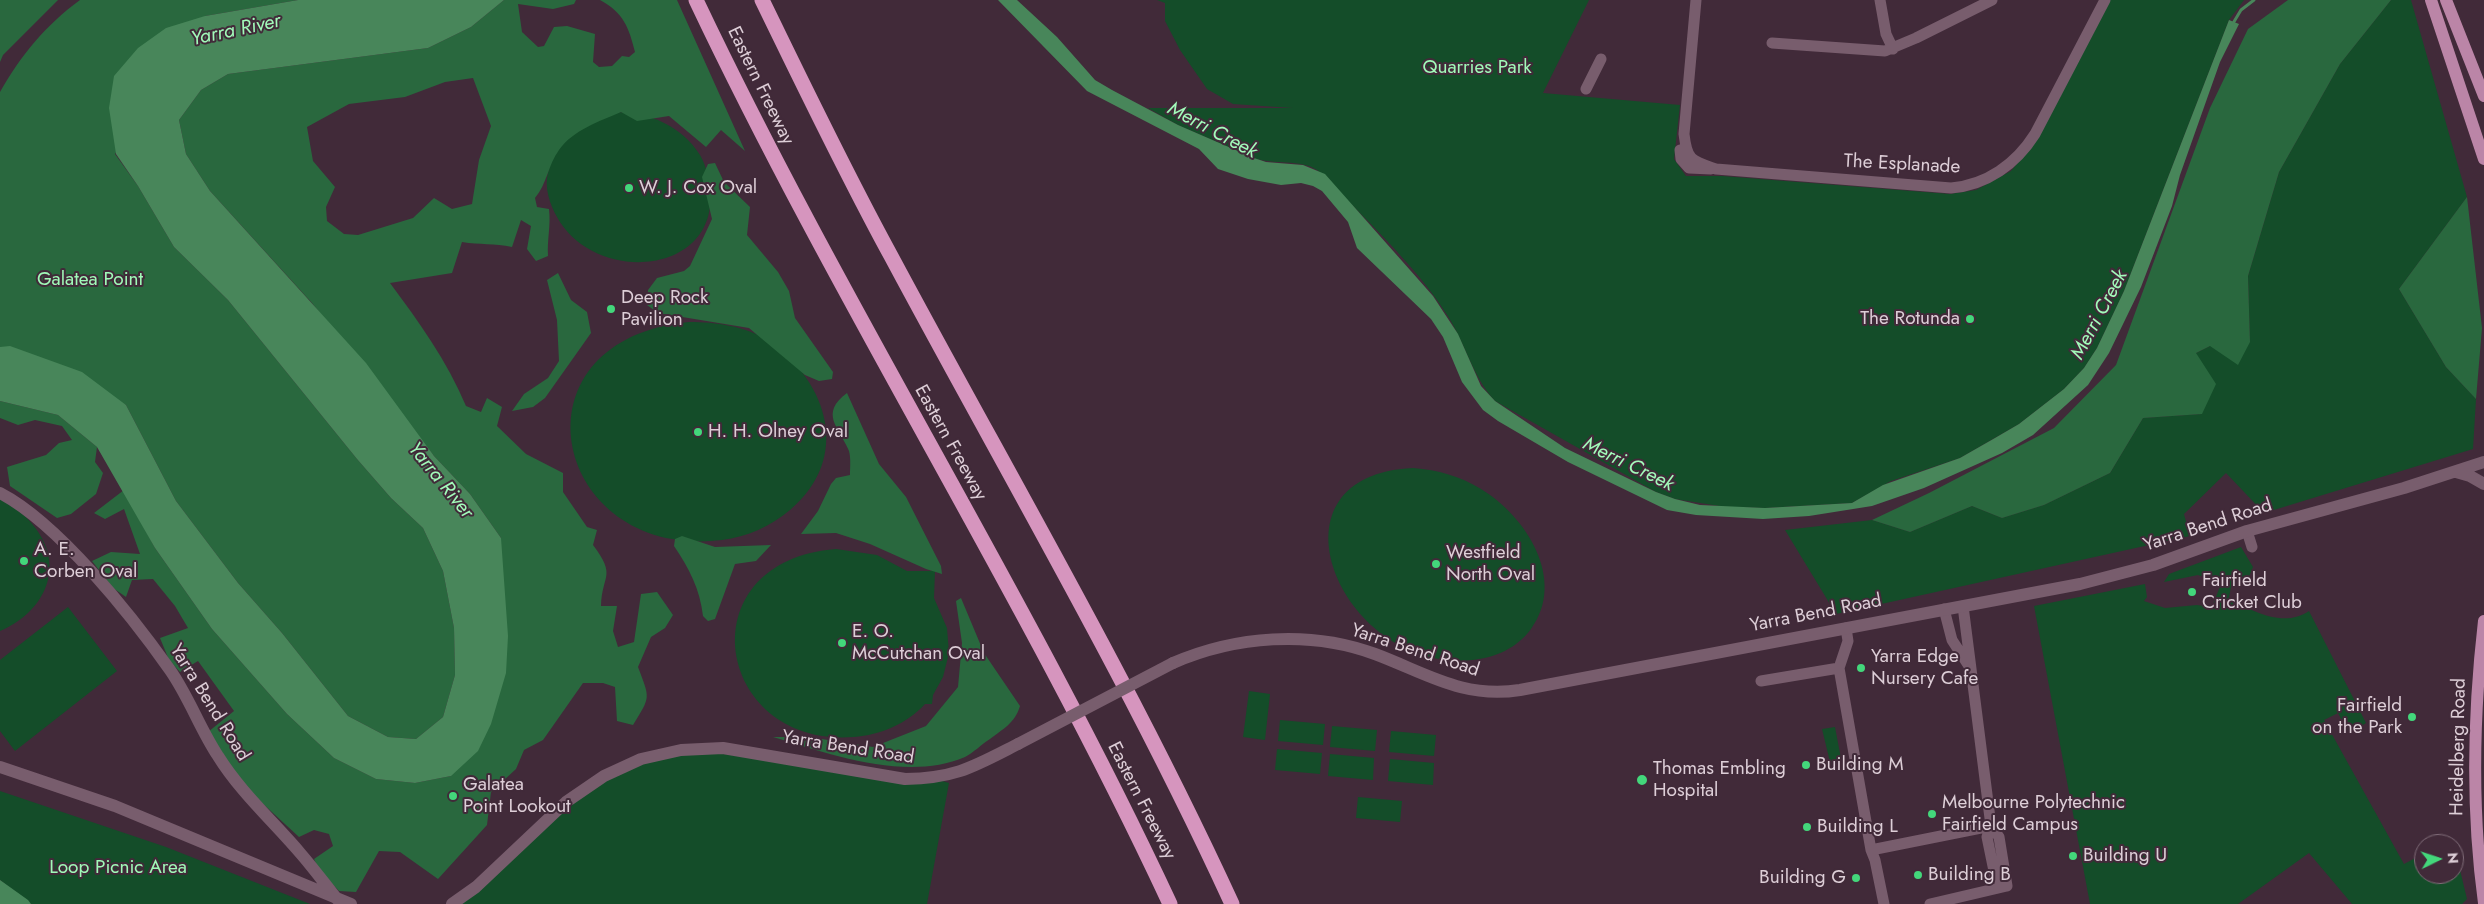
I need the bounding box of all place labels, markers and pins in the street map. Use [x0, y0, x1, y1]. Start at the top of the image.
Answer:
place label: W. J. Cox Oval [639, 177, 757, 199]
marker: W. J. Cox Oval [623, 182, 635, 194]
place label: Deep Rock Pavilion [621, 287, 708, 331]
marker: Deep Rock Pavilion [605, 303, 617, 315]
place label: The Rotunda [1860, 308, 1960, 330]
marker: The Rotunda [1964, 313, 1976, 325]
place label: H. H. Olney Oval [708, 421, 848, 443]
marker: H. H. Olney Oval [692, 426, 704, 438]
place label: A. E. Corben Oval [34, 539, 137, 583]
place label: Westfield North Oval [1446, 542, 1535, 586]
marker: A. E. Corben Oval [18, 555, 30, 567]
marker: Westfield North Oval [1430, 558, 1442, 570]
place label: Fairfield Cricket Club [2202, 570, 2302, 614]
marker: Fairfield Cricket Club [2186, 586, 2198, 598]
place label: E. O. McCutchan Oval [852, 621, 985, 665]
marker: E. O. McCutchan Oval [836, 637, 848, 649]
place label: Yarra Edge Nursery Cafe [1871, 646, 1978, 690]
marker: Yarra Edge Nursery Cafe [1855, 662, 1867, 674]
place label: Fairfield on the Park [2312, 695, 2402, 739]
marker: Fairfield on the Park [2406, 711, 2418, 723]
place label: Building M [1816, 754, 1904, 776]
place label: Thomas Embling Hospital [1653, 758, 1786, 802]
marker: Building M [1800, 759, 1812, 771]
marker: Thomas Embling Hospital [1635, 773, 1649, 787]
place label: Galatea Point Lookout [463, 774, 571, 818]
marker: Galatea Point Lookout [447, 790, 459, 802]
place label: Melbourne Polytechnic Fairfield Campus [1942, 792, 2125, 836]
marker: Melbourne Polytechnic Fairfield Campus [1926, 808, 1938, 820]
place label: Building L [1817, 816, 1898, 838]
marker: Building L [1801, 821, 1813, 833]
place label: Building U [2083, 845, 2167, 867]
marker: Building U [2067, 850, 2079, 862]
place label: Building B [1928, 864, 2011, 886]
place label: Building G [1759, 867, 1846, 889]
marker: Building B [1912, 869, 1924, 881]
marker: Building G [1850, 872, 1862, 884]

